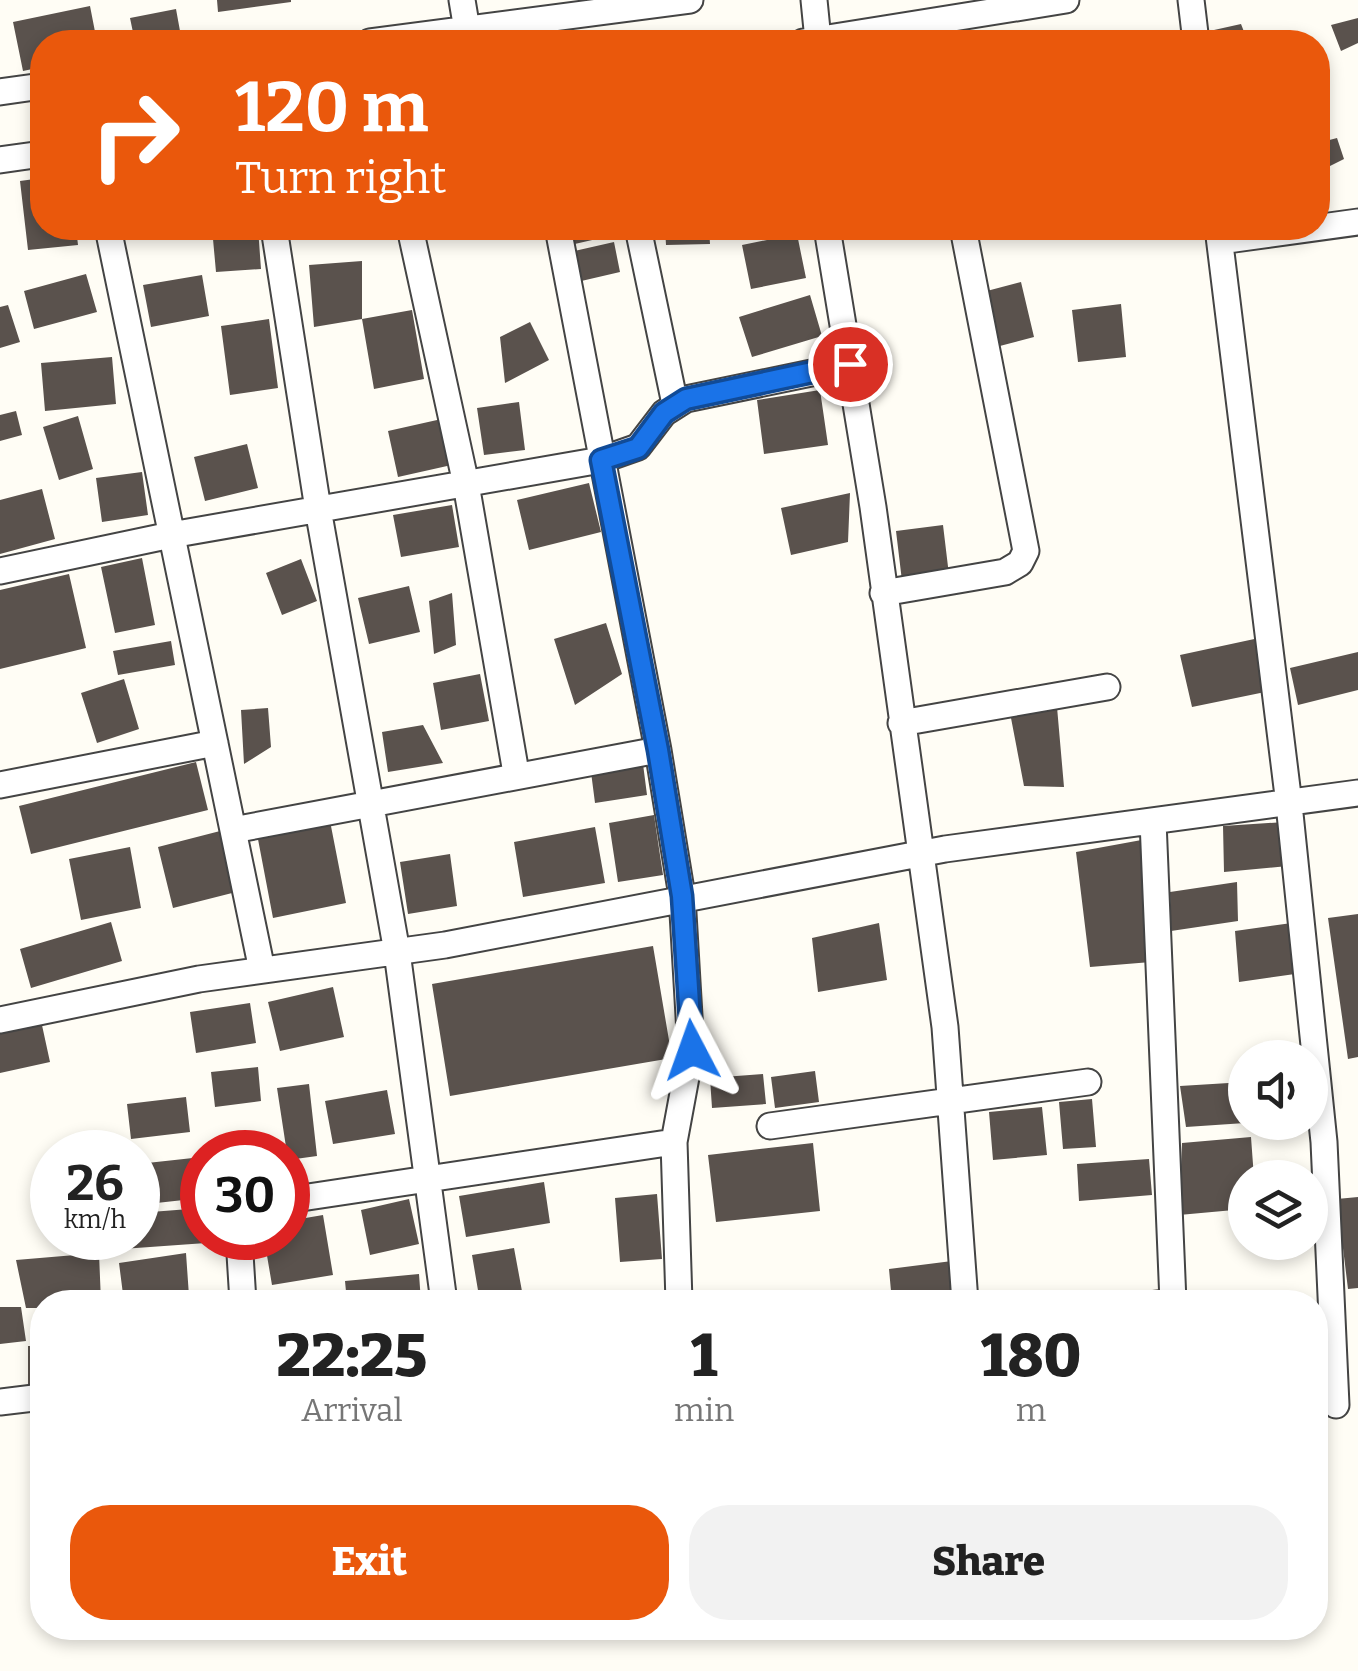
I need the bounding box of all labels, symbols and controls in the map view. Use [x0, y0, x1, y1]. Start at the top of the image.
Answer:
text: 120 m [235, 66, 428, 150]
icon: right [70, 70, 200, 200]
text: Turn right [235, 151, 447, 205]
pin [808, 322, 893, 407]
icon: arrive [823, 337, 878, 392]
position arrow [640, 998, 744, 1102]
map controls [1228, 1040, 1328, 1260]
button: sound [1228, 1040, 1328, 1140]
speed limit sign: 30 [180, 1130, 310, 1260]
text: 26 [66, 1153, 124, 1213]
button: layers [1228, 1160, 1328, 1260]
text: km/h [64, 1205, 126, 1235]
text: 22:25 [277, 1320, 427, 1392]
text: 1 [691, 1320, 717, 1392]
text: 180 [981, 1320, 1081, 1392]
text: Arrival [301, 1391, 403, 1429]
text: min [674, 1391, 734, 1429]
text: m [1016, 1391, 1046, 1429]
button: Exit [70, 1505, 669, 1620]
button: Share [689, 1505, 1288, 1620]

